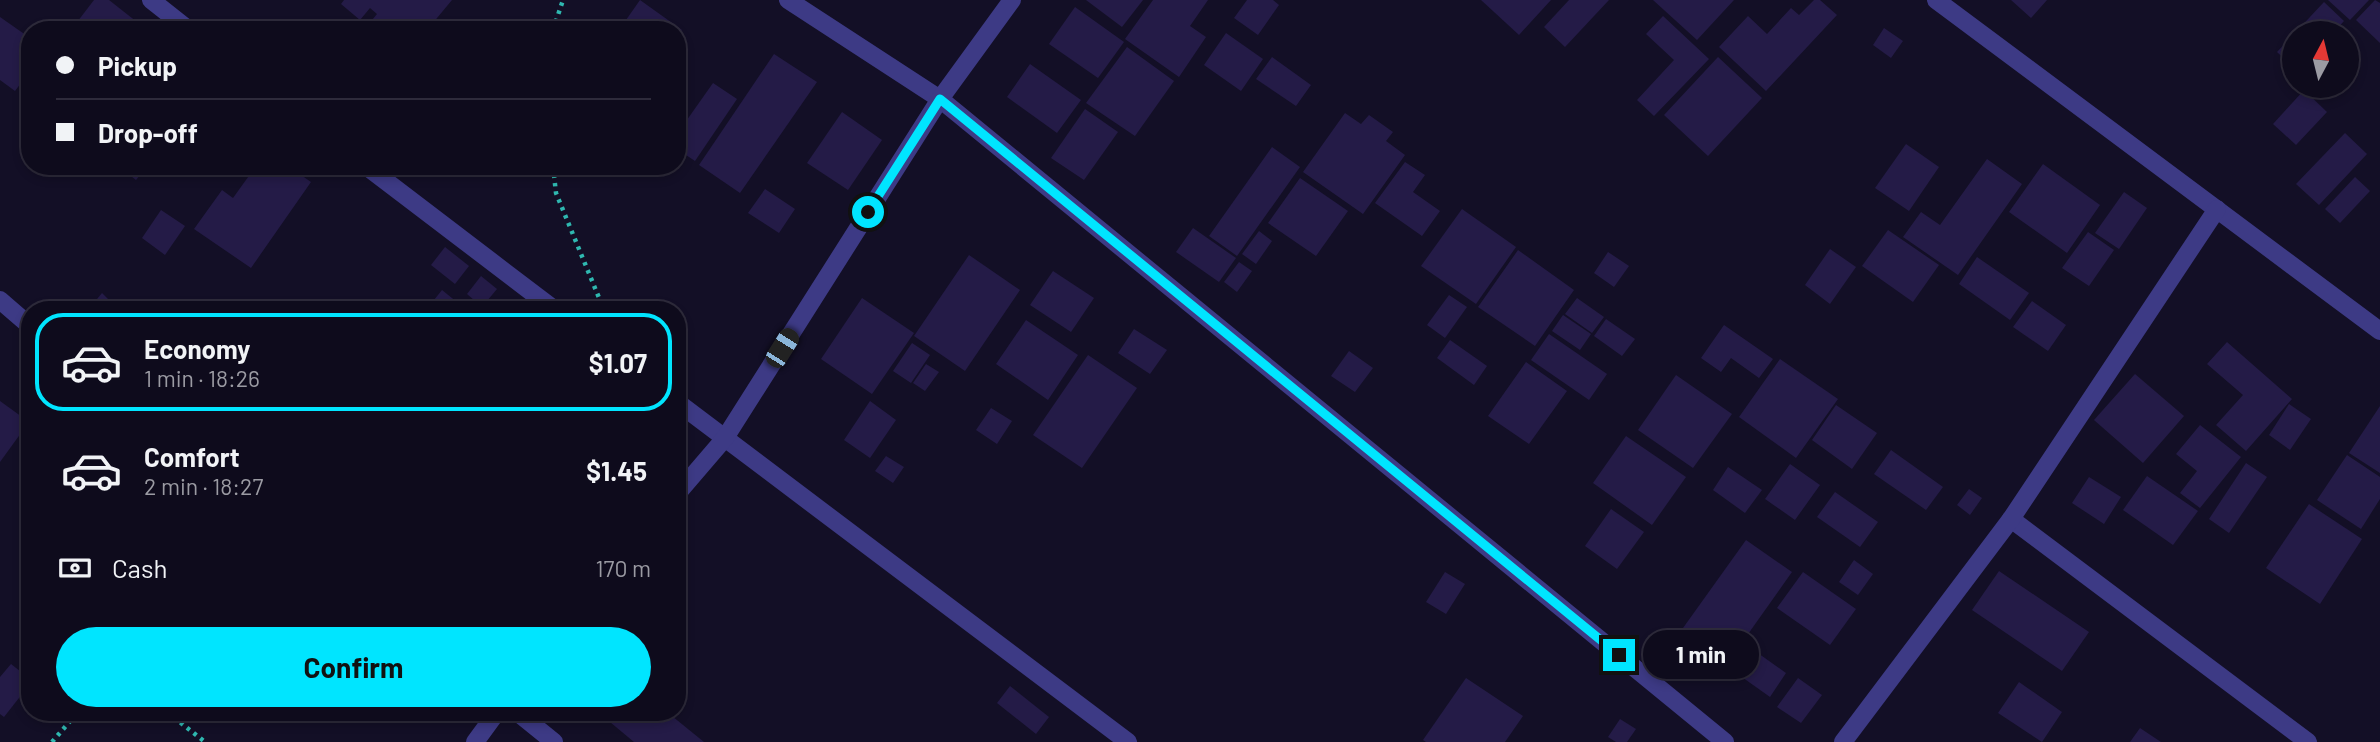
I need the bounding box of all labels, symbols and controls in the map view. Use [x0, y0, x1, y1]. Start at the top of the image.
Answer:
north arrow [2282, 21, 2359, 98]
map controls [2282, 21, 2359, 98]
text: Pickup [98, 50, 177, 81]
text: Drop-off [98, 117, 198, 148]
route start [852, 196, 884, 228]
car [762, 325, 803, 371]
icon: car [60, 331, 123, 394]
text: Economy [144, 333, 250, 364]
text: $1.07 [589, 347, 647, 378]
text: 1 min · 18:26 [144, 364, 260, 392]
icon: car [60, 439, 123, 502]
text: Comfort [144, 441, 240, 472]
text: $1.45 [586, 455, 647, 486]
text: 2 min · 18:27 [144, 472, 263, 500]
icon: cash [56, 549, 94, 587]
text: Cash [112, 552, 167, 583]
text: 170 m [595, 554, 651, 582]
button: Confirm [56, 627, 651, 707]
callout: 1 min [1644, 630, 1759, 680]
route end [1603, 639, 1635, 671]
text: 1 min [1676, 640, 1726, 668]

